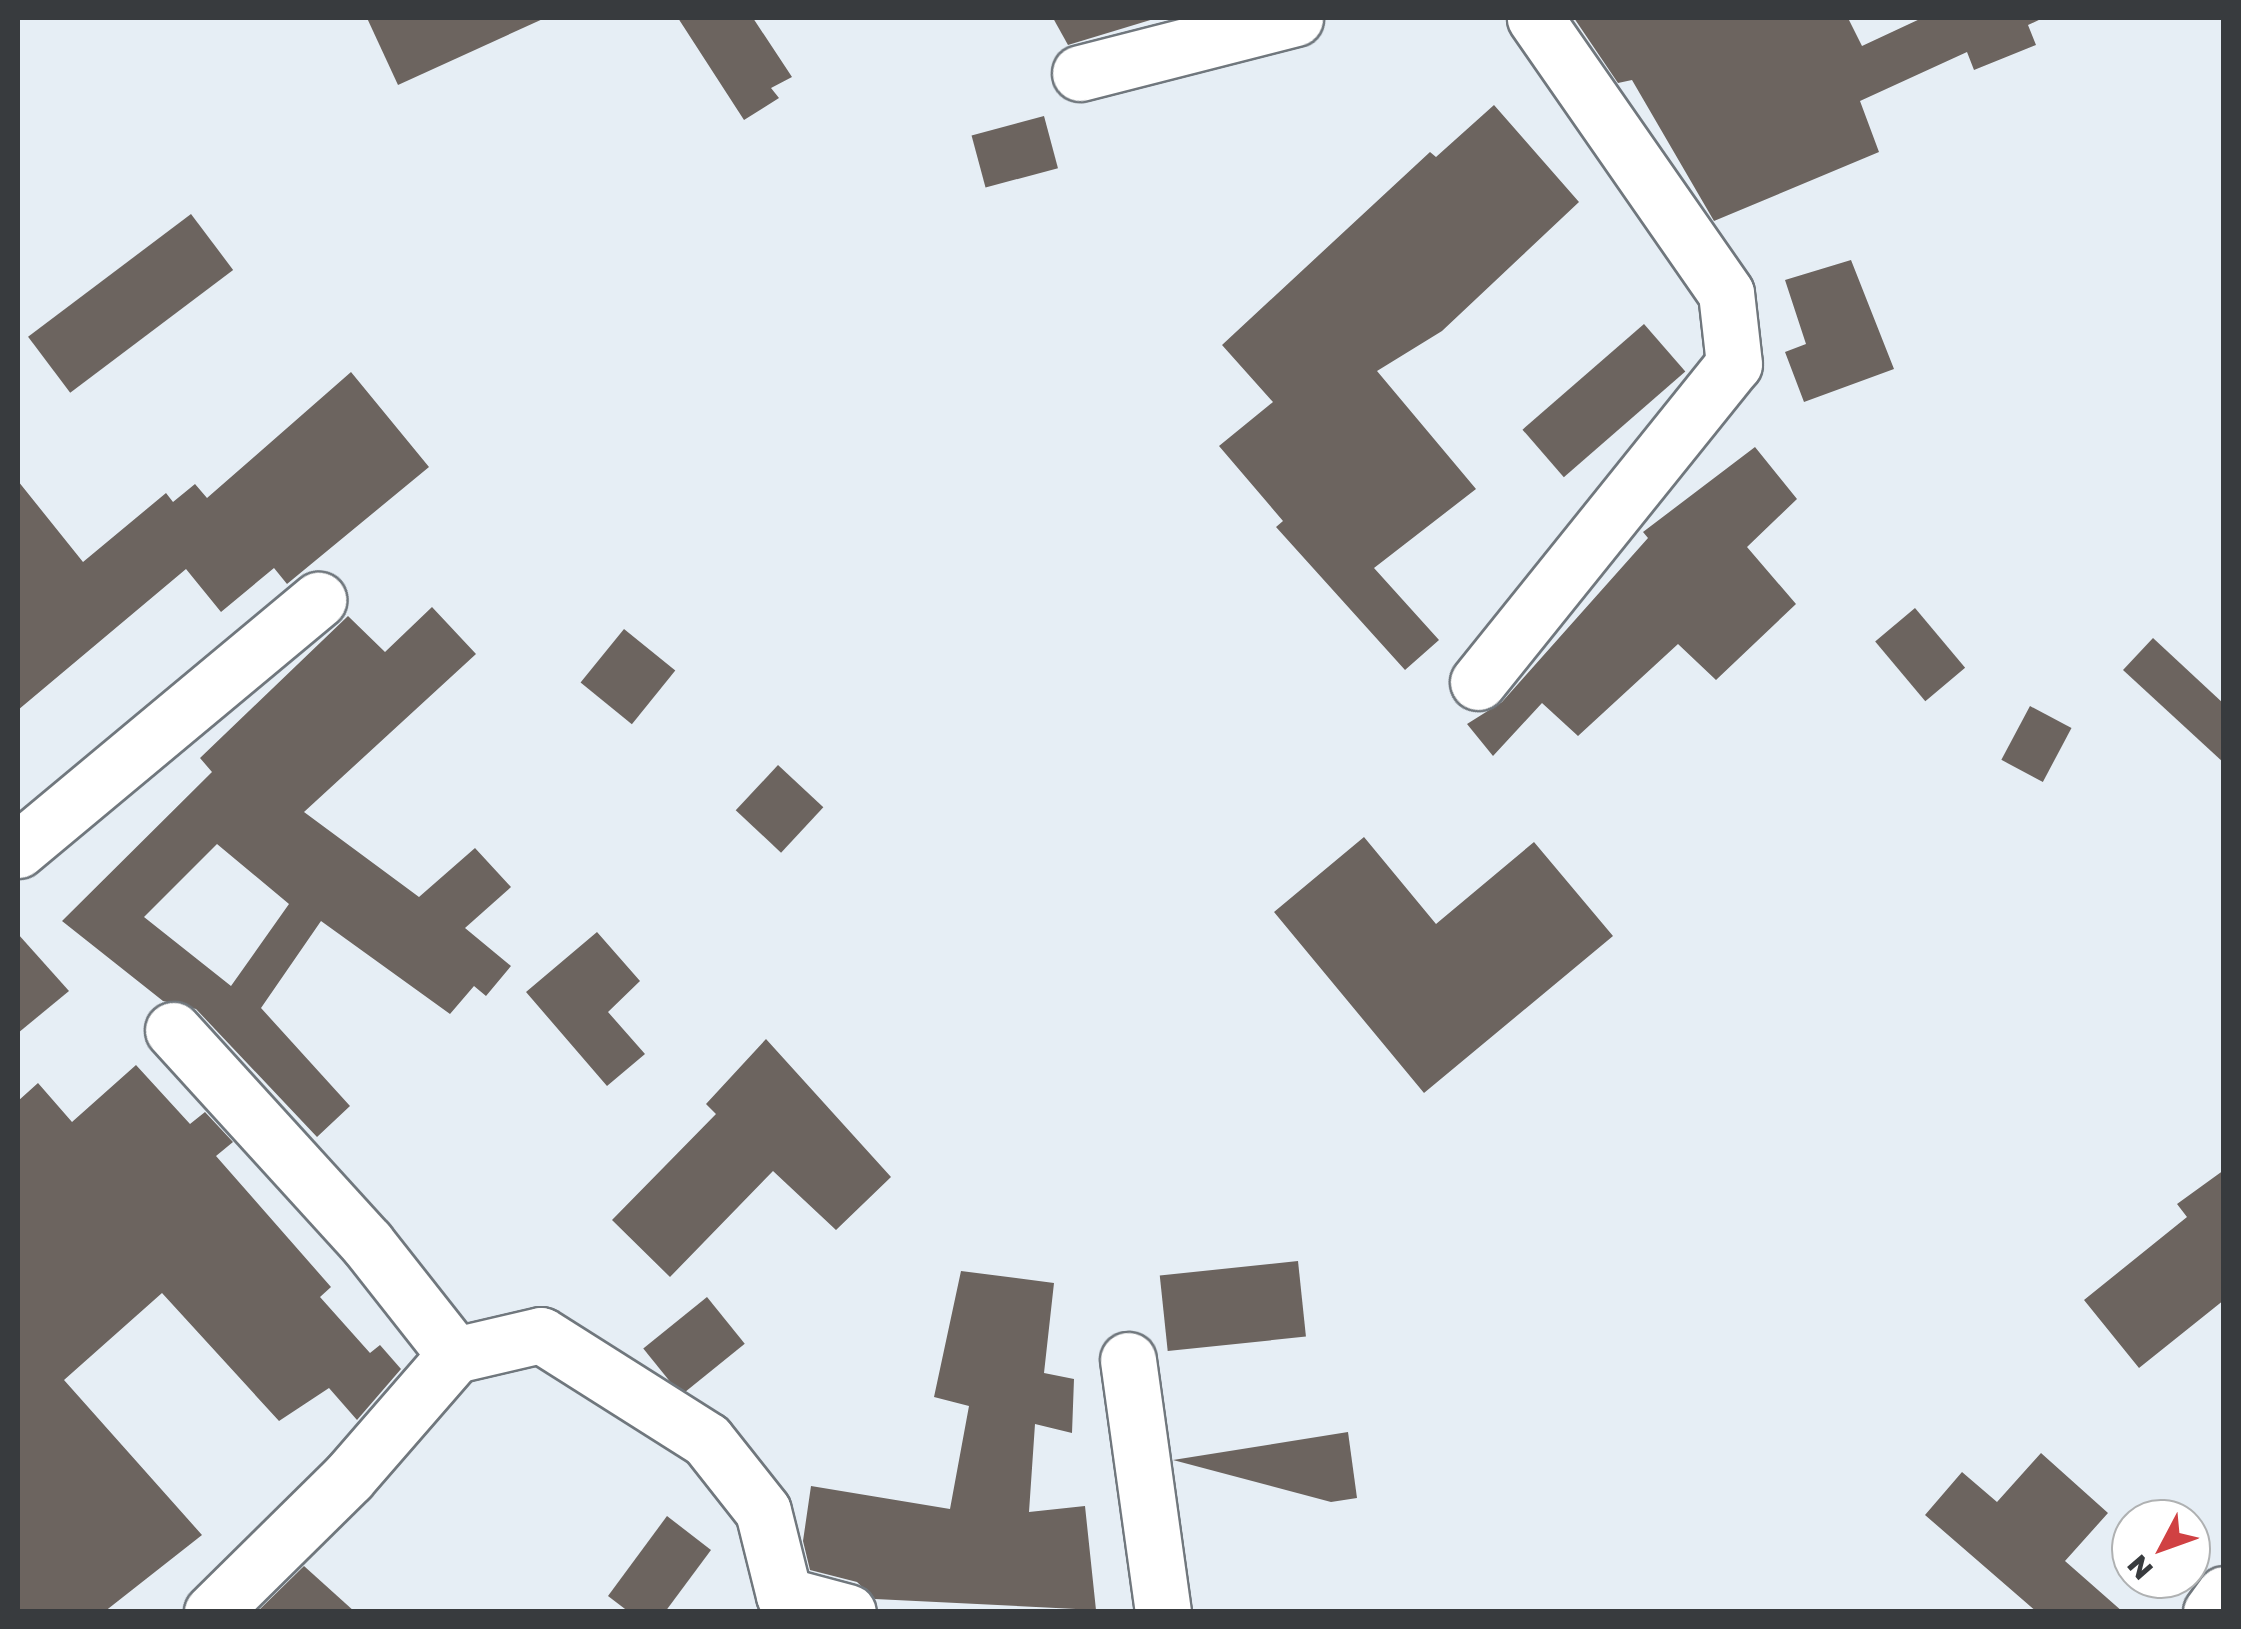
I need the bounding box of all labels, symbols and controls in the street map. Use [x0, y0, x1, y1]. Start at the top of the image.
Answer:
north arrow [2111, 1499, 2211, 1599]
text: N [2120, 1549, 2159, 1587]

